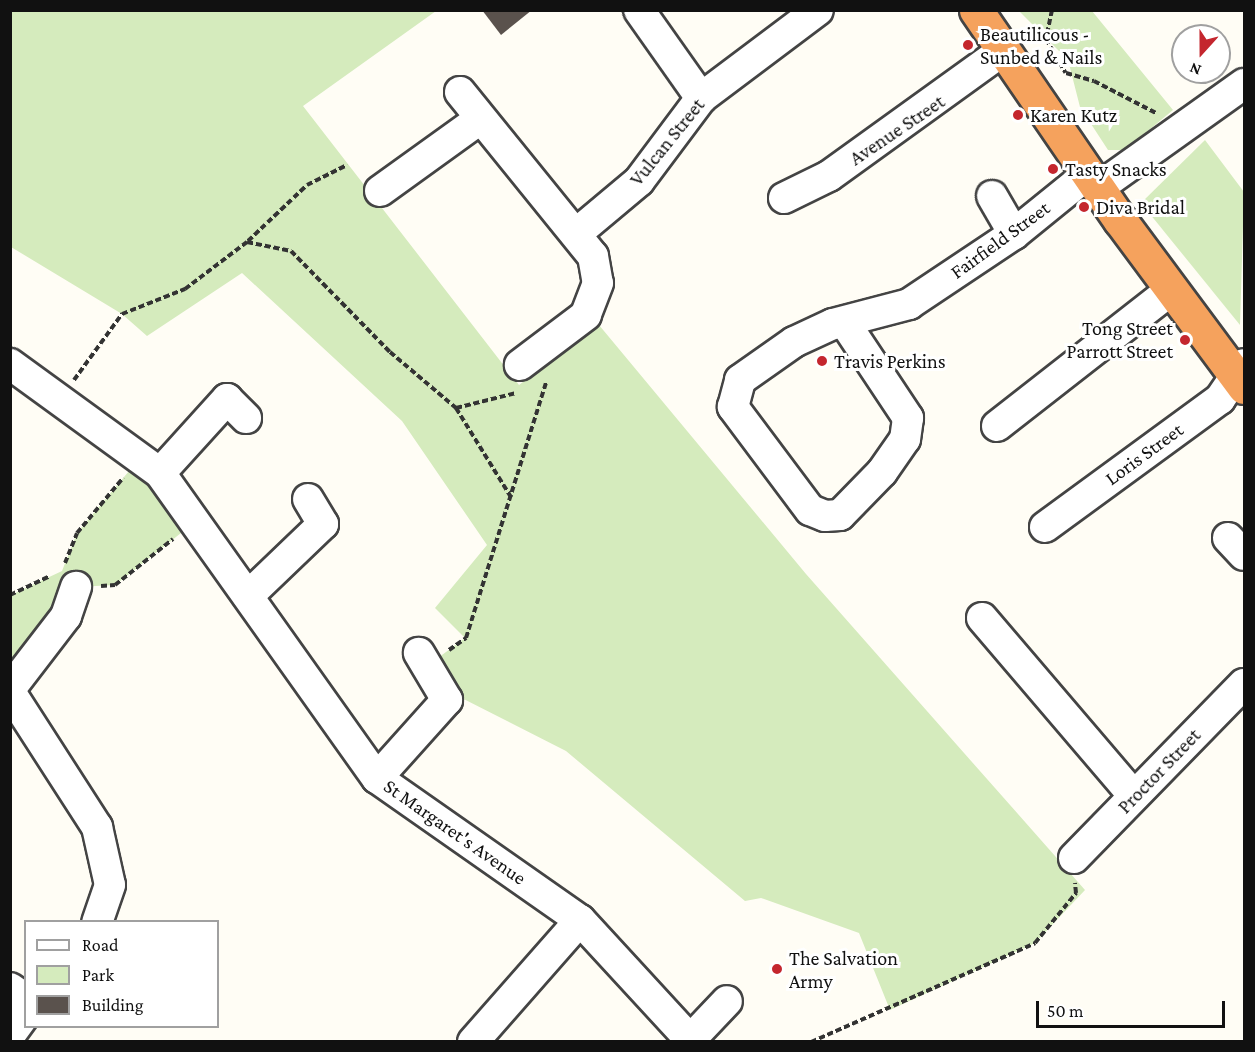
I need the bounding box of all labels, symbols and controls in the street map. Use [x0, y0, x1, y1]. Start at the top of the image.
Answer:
place label: Beautilicous - Sunbed & Nails [980, 22, 1102, 69]
north arrow [1171, 24, 1231, 84]
marker: Beautilicous - Sunbed & Nails [961, 38, 975, 52]
text: N [1187, 60, 1203, 79]
street label: Avenue Street [845, 89, 949, 171]
street label: Vulcan Street [624, 93, 710, 191]
place label: Karen Kutz [1030, 103, 1117, 127]
marker: Karen Kutz [1011, 108, 1025, 122]
place label: Tasty Snacks [1065, 157, 1167, 181]
marker: Tasty Snacks [1046, 162, 1060, 176]
place label: Diva Bridal [1096, 195, 1185, 219]
street label: Fairfield Street [946, 196, 1054, 284]
marker: Diva Bridal [1077, 200, 1091, 214]
place label: Tong Street Parrott Street [1066, 316, 1173, 363]
marker: Tong Street Parrott Street [1178, 333, 1192, 347]
place label: Travis Perkins [834, 349, 946, 373]
marker: Travis Perkins [815, 354, 829, 368]
street label: Loris Street [1100, 418, 1188, 490]
street label: Proctor Street [1112, 723, 1206, 819]
street label: St Margaret's Avenue [379, 774, 531, 890]
legend [24, 920, 219, 1028]
text: Road [82, 935, 119, 955]
place label: The Salvation Army [789, 946, 898, 993]
marker: The Salvation Army [770, 962, 784, 976]
text: Park [82, 965, 114, 985]
scale bar [1039, 989, 1228, 1027]
text: Building [82, 995, 143, 1015]
text: 50 m [1047, 1001, 1084, 1021]

